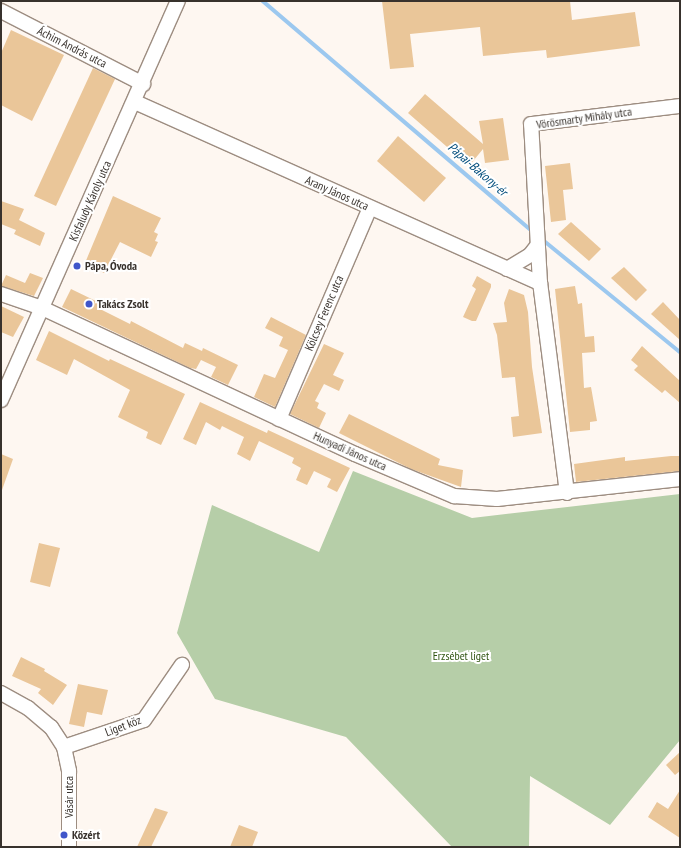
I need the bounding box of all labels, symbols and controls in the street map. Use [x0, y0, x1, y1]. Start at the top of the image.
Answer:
street label: Áchim András utca [35, 23, 109, 71]
street label: Vörösmarty Mihály utca [535, 104, 633, 132]
water label: Pápai-Bakony-ér [444, 140, 510, 200]
street label: Kisfaludy Károly utca [66, 158, 114, 244]
street label: Arany János utca [303, 173, 371, 213]
place label: Pápa, Óvoda [85, 259, 138, 273]
marker: Pápa, Óvoda [72, 261, 82, 271]
street label: Kölcsey Ferenc utca [301, 273, 347, 353]
place label: Takács Zsolt [97, 297, 149, 311]
marker: Takács Zsolt [84, 299, 94, 309]
street label: Hunyadi János utca [311, 428, 389, 474]
park label: Erzsébet liget [433, 649, 489, 663]
street label: Liget köz [103, 713, 143, 739]
street label: Vásár utca [62, 776, 76, 818]
place label: Közért [72, 828, 100, 842]
marker: Közért [59, 830, 69, 840]

